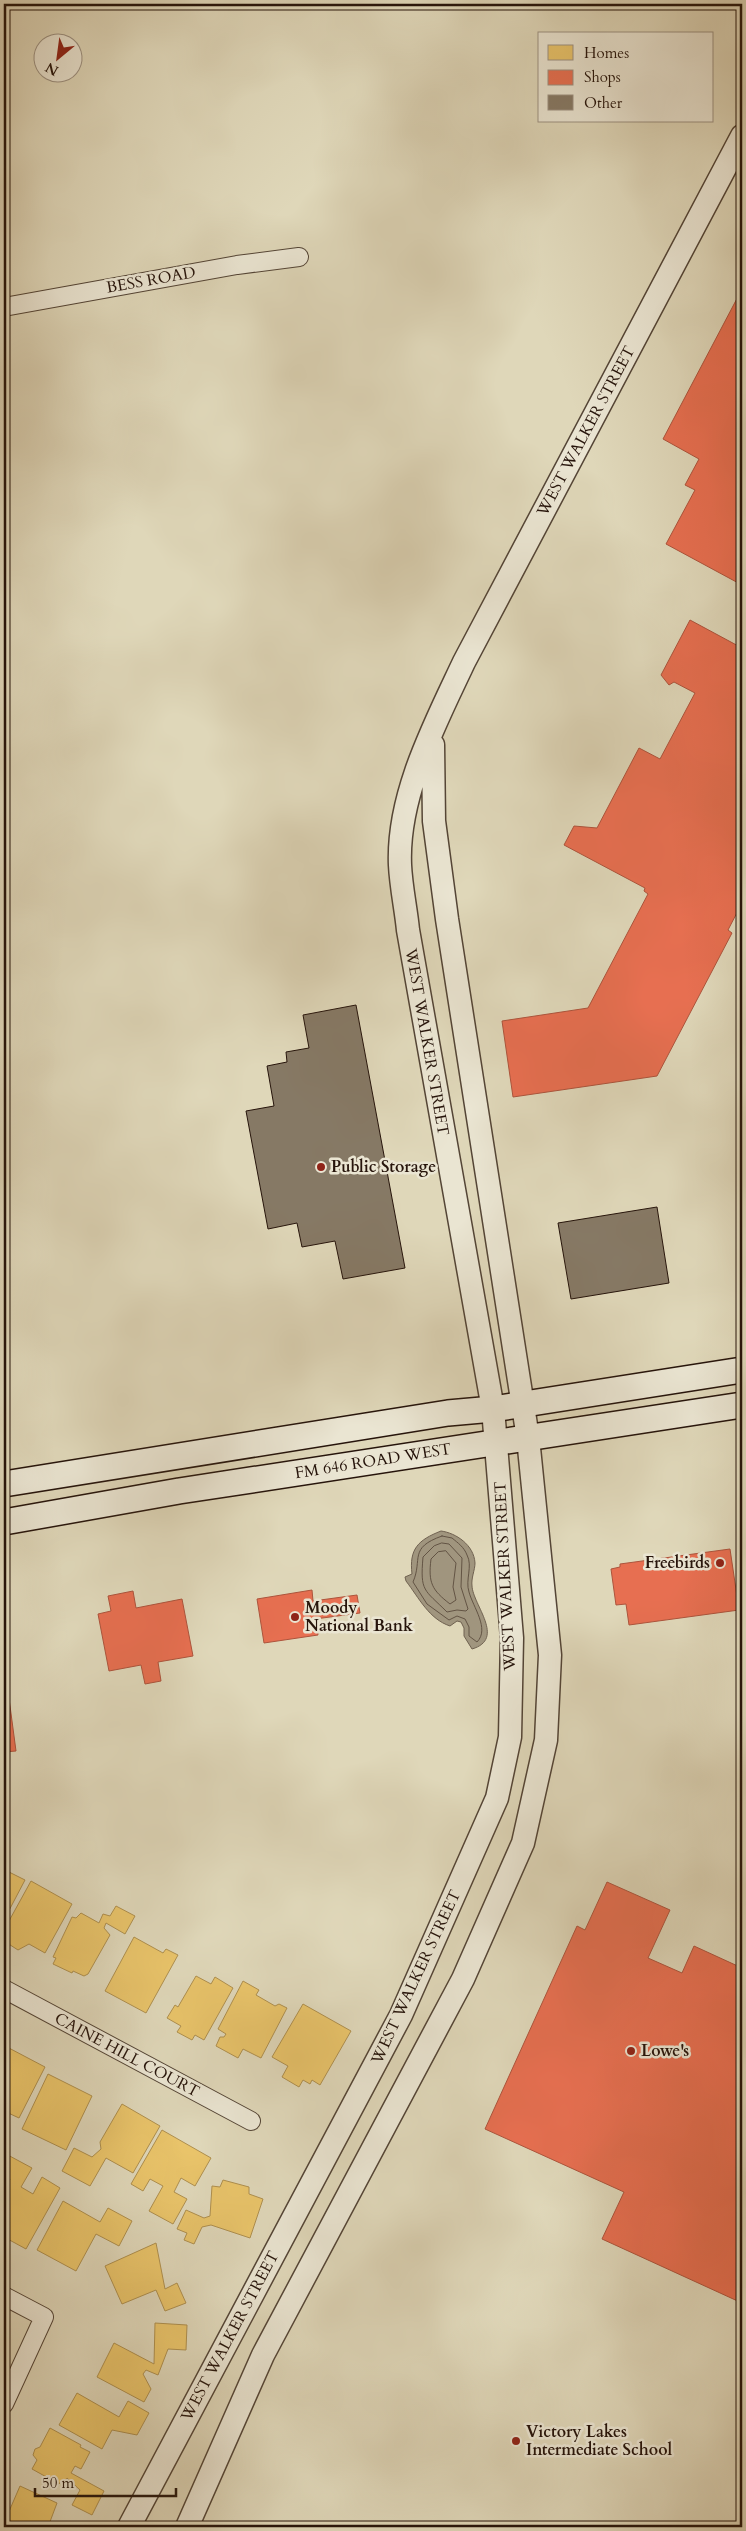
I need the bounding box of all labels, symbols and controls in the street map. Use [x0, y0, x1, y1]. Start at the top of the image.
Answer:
north arrow [32, 32, 82, 82]
legend [538, 32, 714, 122]
text: Homes [584, 43, 629, 63]
text: N [42, 58, 62, 80]
text: Shops [584, 67, 621, 87]
text: Other [584, 93, 623, 113]
street label: BESS ROAD [105, 261, 197, 299]
street label: WEST WALKER STREET [531, 342, 640, 521]
street label: WEST WALKER STREET [400, 946, 454, 1138]
place label: Public Storage [331, 1156, 436, 1178]
marker: Public Storage [315, 1161, 327, 1173]
street label: FM 646 ROAD WEST [293, 1438, 453, 1484]
street label: WEST WALKER STREET [489, 1480, 521, 1672]
place label: Freebirds [645, 1552, 710, 1574]
marker: Freebirds [714, 1557, 726, 1569]
place label: Moody National Bank [305, 1597, 413, 1637]
marker: Moody National Bank [289, 1611, 301, 1623]
street label: WEST WALKER STREET [365, 1886, 466, 2069]
street label: CAINE HILL COURT [51, 2007, 204, 2103]
place label: Lowe's [641, 2040, 689, 2062]
marker: Lowe's [625, 2045, 637, 2057]
street label: WEST WALKER STREET [175, 2247, 284, 2426]
place label: Victory Lakes Intermediate School [526, 2421, 672, 2461]
marker: Victory Lakes Intermediate School [510, 2435, 522, 2447]
scale bar [35, 2466, 176, 2498]
text: 50 m [42, 2473, 74, 2493]

